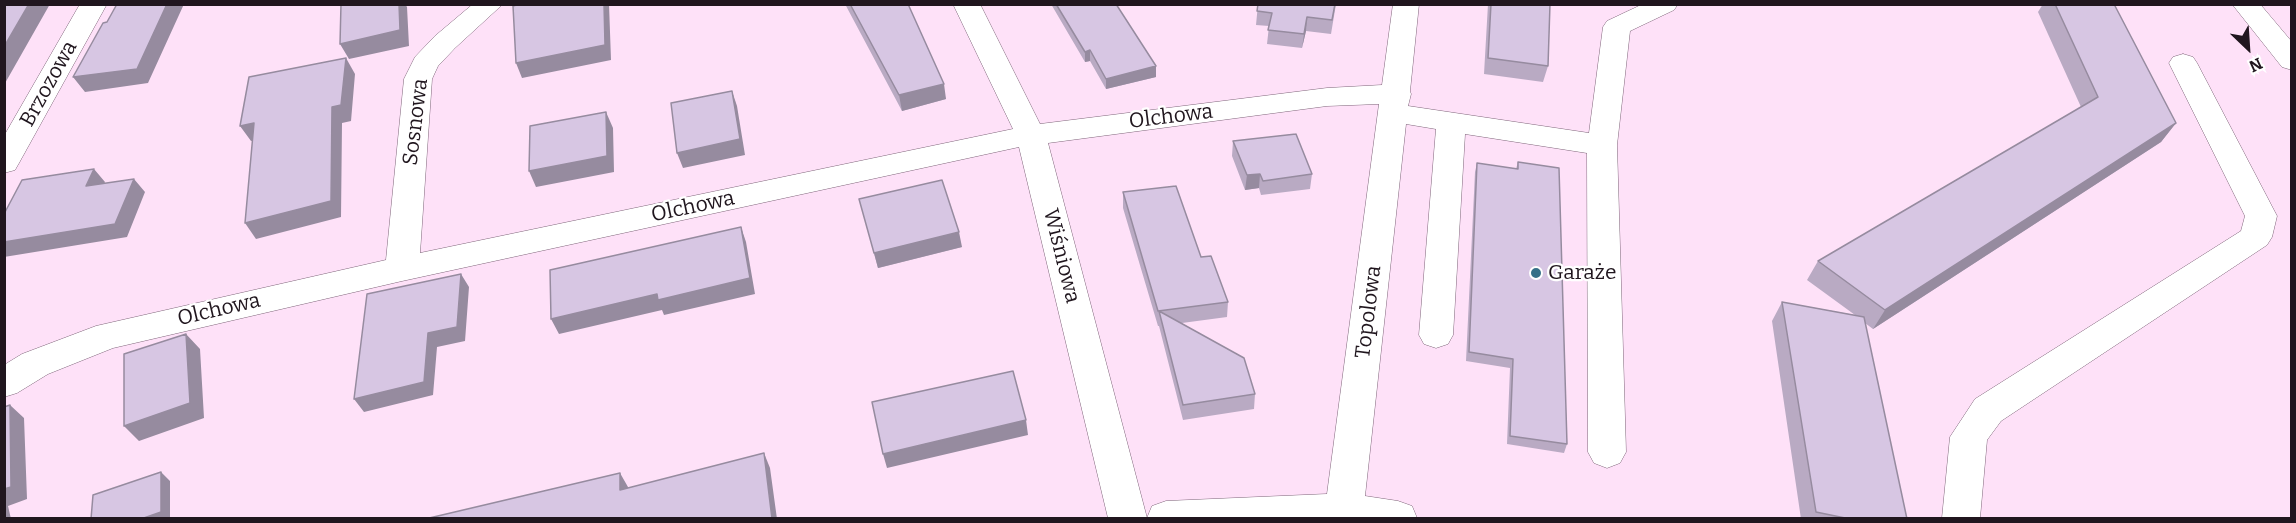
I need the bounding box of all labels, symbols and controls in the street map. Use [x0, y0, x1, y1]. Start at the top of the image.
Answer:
north arrow [2218, 18, 2278, 78]
street label: Brzozowa [15, 37, 83, 131]
text: N [2246, 54, 2265, 76]
street label: Sosnowa [398, 77, 434, 167]
street label: Olchowa [1128, 99, 1214, 135]
street label: Olchowa [649, 186, 737, 228]
street label: Wiśniowa [1037, 206, 1085, 306]
place label: Garaże [1548, 260, 1616, 286]
street label: Topolowa [1351, 264, 1387, 360]
marker: Garaże [1529, 266, 1543, 280]
street label: Olchowa [175, 288, 263, 332]

